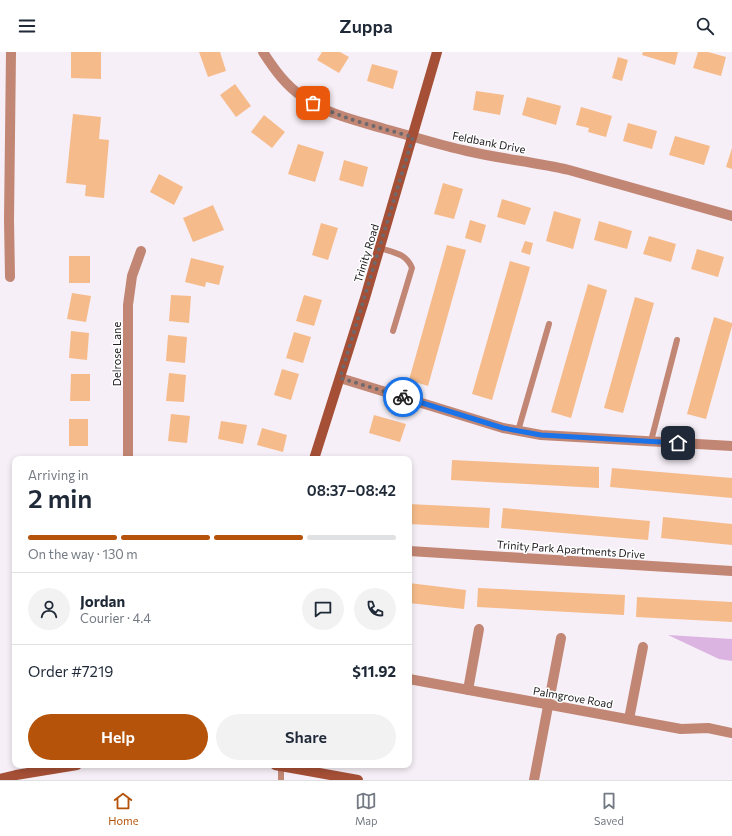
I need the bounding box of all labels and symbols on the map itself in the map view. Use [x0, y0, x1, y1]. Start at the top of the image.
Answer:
pin [296, 86, 330, 120]
street label: Feldbank Drive [451, 129, 527, 155]
street label: Trinity Road [351, 222, 381, 284]
street label: Delrose Lane [110, 322, 123, 386]
courier [383, 377, 423, 417]
pin [661, 426, 695, 460]
street label: Trinity Park Apartments Drive [496, 537, 646, 561]
street label: Palmgrove Road [532, 684, 614, 710]

